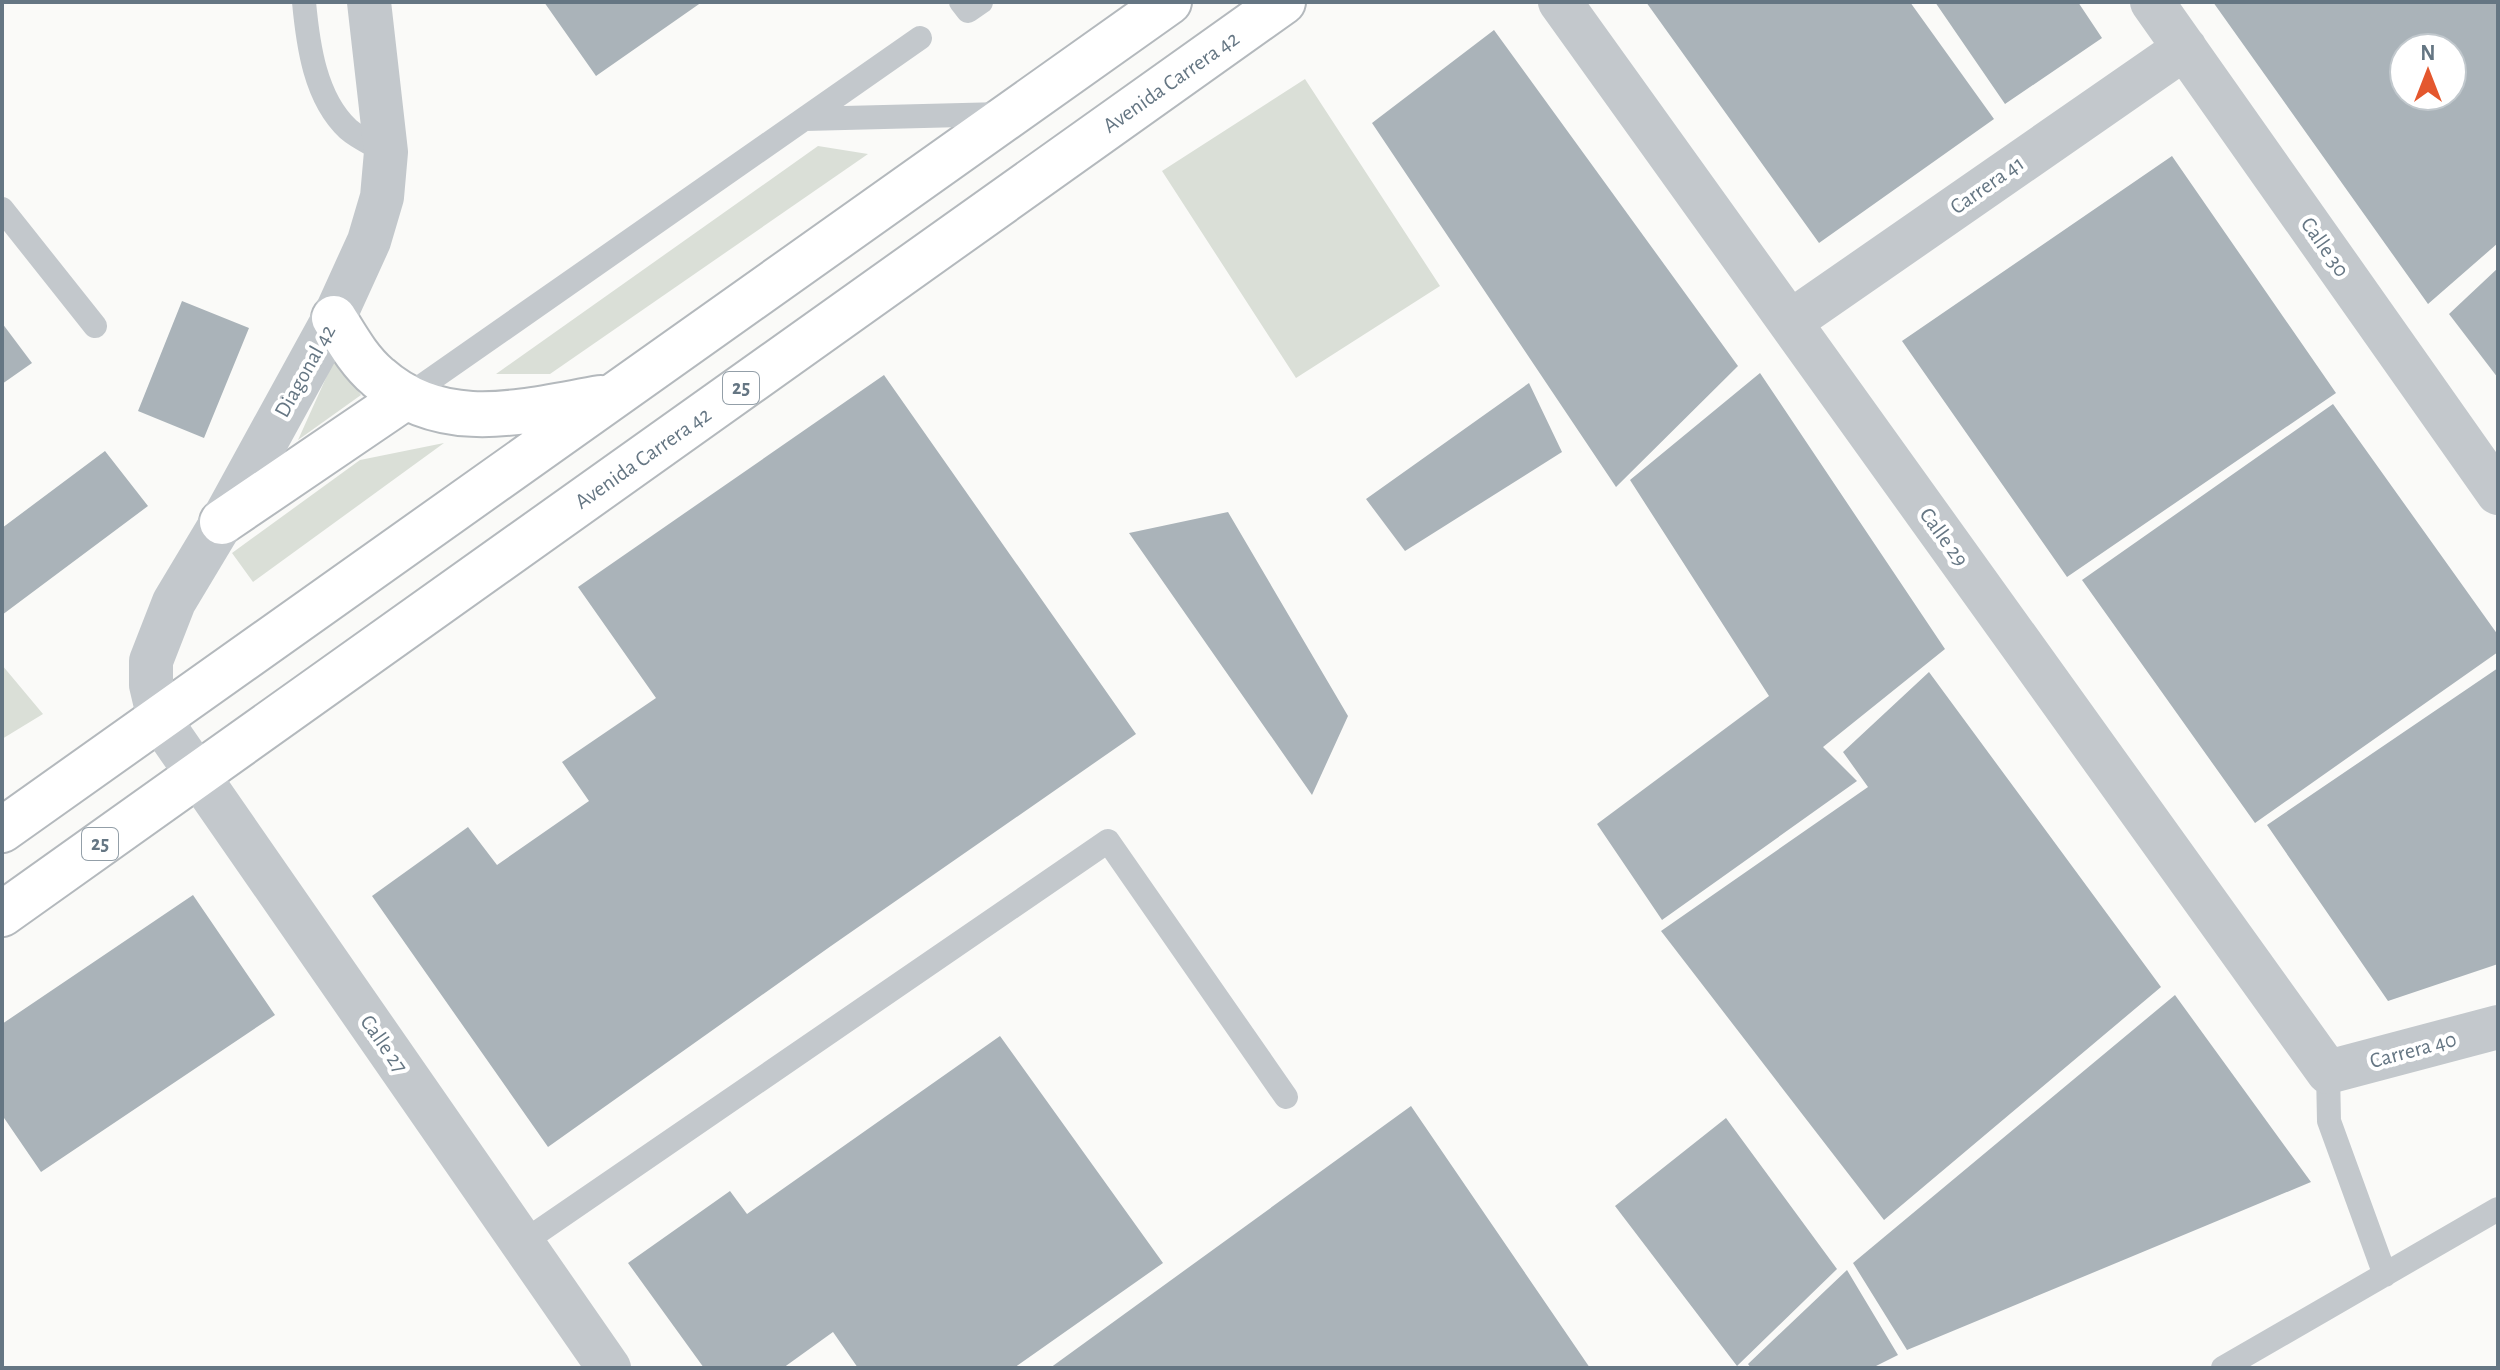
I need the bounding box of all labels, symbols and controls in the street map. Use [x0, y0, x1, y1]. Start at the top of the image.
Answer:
street label: Avenida Carrera 42 [1099, 27, 1243, 137]
north arrow [2388, 32, 2468, 112]
text: N [2420, 42, 2436, 64]
street label: Carrera 41 [1946, 152, 2028, 218]
street label: Calle 30 [2297, 213, 2353, 281]
street label: Diagonal 42 [271, 321, 339, 421]
road number: 25 [723, 372, 759, 404]
street label: Avenida Carrera 42 [571, 403, 715, 513]
street label: Calle 29 [1916, 504, 1972, 570]
road number: 25 [82, 828, 118, 860]
street label: Calle 27 [356, 1011, 412, 1077]
street label: Carrera 40 [2367, 1028, 2459, 1072]

